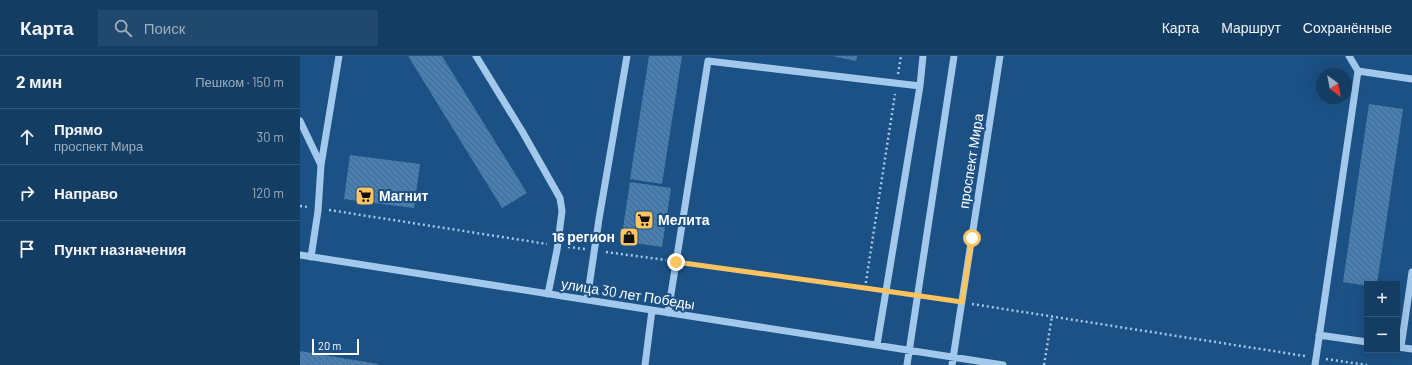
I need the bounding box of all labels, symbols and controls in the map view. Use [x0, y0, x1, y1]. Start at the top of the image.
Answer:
search box [98, 10, 378, 46]
text: Карта [20, 16, 74, 39]
icon: search [112, 17, 134, 39]
text: Поиск [144, 19, 185, 37]
text: Карта [1162, 19, 1199, 36]
text: Маршрут [1221, 19, 1281, 36]
text: Сохранённые [1303, 19, 1392, 36]
north arrow [1316, 68, 1352, 104]
text: 2 мин [16, 71, 62, 91]
text: Пешком · 150 m [195, 74, 284, 90]
street label: проспект Мира [955, 112, 986, 210]
text: Прямо [54, 120, 103, 138]
icon: ahead [16, 126, 38, 148]
text: 30 m [257, 129, 284, 145]
text: проспект Мира [54, 138, 143, 154]
icon: right [16, 182, 38, 204]
text: Направо [54, 184, 118, 202]
text: 120 m [252, 185, 284, 201]
supermarket icon: Магнит [354, 185, 376, 207]
place label: Магнит [379, 187, 429, 204]
supermarket icon: Мелита [633, 209, 655, 231]
place label: Мелита [658, 211, 710, 228]
shop icon: 16 регион [618, 226, 640, 248]
place label: 16 регион [552, 228, 615, 245]
route start [963, 229, 981, 247]
icon: arrive [16, 238, 38, 260]
text: Пункт назначения [54, 240, 186, 258]
route end [667, 253, 685, 271]
street label: улица 30 лет Победы [560, 275, 696, 312]
map controls [1364, 281, 1400, 353]
button: + [1364, 281, 1400, 317]
button: − [1364, 317, 1400, 353]
scale bar [312, 337, 359, 356]
text: 20 m [318, 339, 341, 352]

